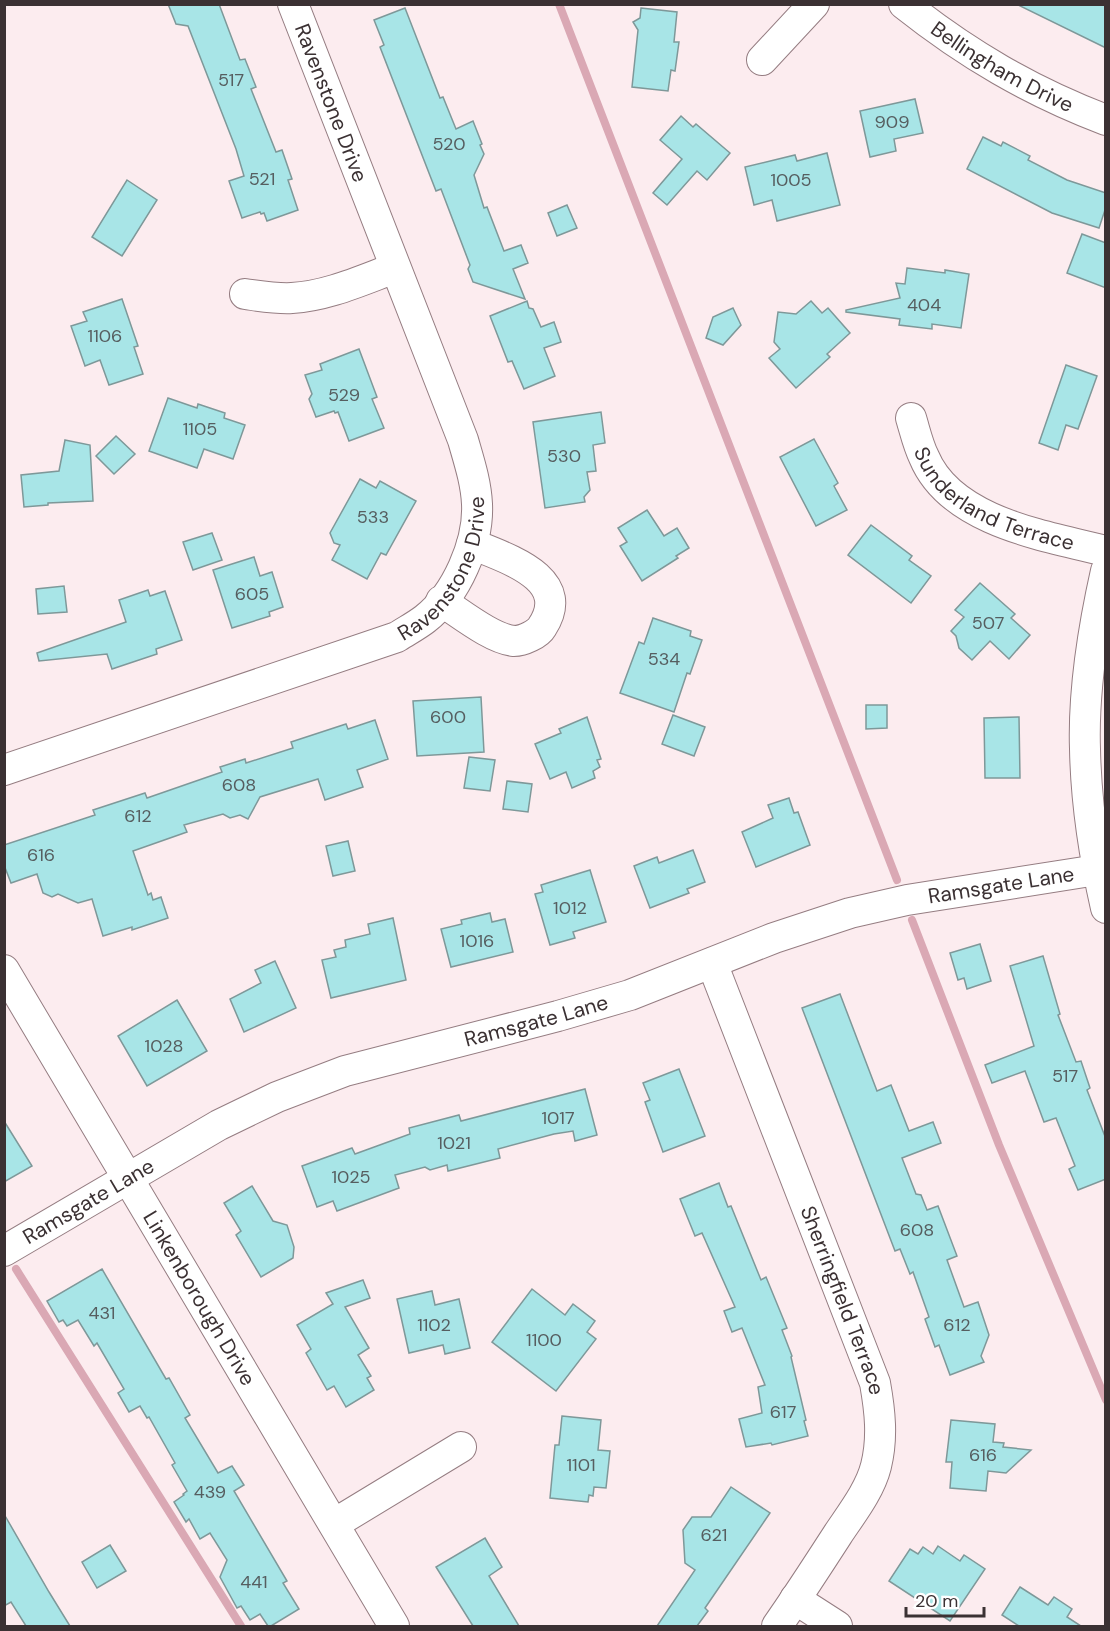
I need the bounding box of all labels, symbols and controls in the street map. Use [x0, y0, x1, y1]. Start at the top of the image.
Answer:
street label: Bellingham Drive [925, 15, 1078, 119]
street label: Ravenstone Drive [288, 20, 374, 186]
house number: 517 [218, 68, 244, 92]
house number: 909 [875, 110, 909, 134]
house number: 520 [432, 132, 466, 156]
house number: 521 [249, 167, 275, 191]
house number: 1005 [770, 168, 812, 192]
house number: 404 [907, 293, 941, 317]
house number: 1106 [88, 324, 122, 348]
house number: 529 [328, 383, 360, 407]
house number: 1105 [183, 417, 217, 441]
street label: Sunderland Terrace [907, 443, 1077, 557]
house number: 530 [547, 444, 581, 468]
street label: Ravenstone Drive [392, 496, 491, 647]
house number: 533 [357, 505, 389, 529]
house number: 605 [235, 582, 269, 606]
house number: 507 [972, 611, 1004, 635]
house number: 534 [648, 647, 680, 671]
house number: 600 [430, 705, 466, 729]
house number: 608 [222, 773, 256, 797]
house number: 612 [124, 804, 152, 828]
house number: 616 [27, 843, 55, 867]
street label: Ramsgate Lane [926, 860, 1076, 910]
house number: 1012 [553, 896, 587, 920]
house number: 1016 [460, 929, 494, 953]
street label: Ramsgate Lane [461, 988, 611, 1054]
house number: 1028 [145, 1034, 183, 1058]
house number: 517 [1052, 1064, 1078, 1088]
house number: 1017 [541, 1106, 575, 1130]
house number: 1021 [437, 1131, 471, 1155]
street label: Ramsgate Lane [18, 1152, 159, 1251]
house number: 1025 [331, 1165, 371, 1189]
street label: Sherringfield Terrace [794, 1202, 891, 1397]
street label: Linkenborough Drive [136, 1206, 262, 1391]
house number: 608 [900, 1218, 934, 1242]
house number: 431 [89, 1301, 115, 1325]
house number: 1102 [417, 1313, 451, 1337]
house number: 612 [943, 1313, 971, 1337]
house number: 1100 [526, 1328, 562, 1352]
house number: 617 [770, 1400, 796, 1424]
house number: 616 [969, 1443, 997, 1467]
house number: 1101 [566, 1453, 596, 1477]
house number: 439 [194, 1480, 226, 1504]
house number: 621 [701, 1523, 727, 1547]
house number: 441 [240, 1570, 268, 1594]
scale bar [906, 1580, 984, 1618]
text: 20 m [915, 1589, 958, 1613]

